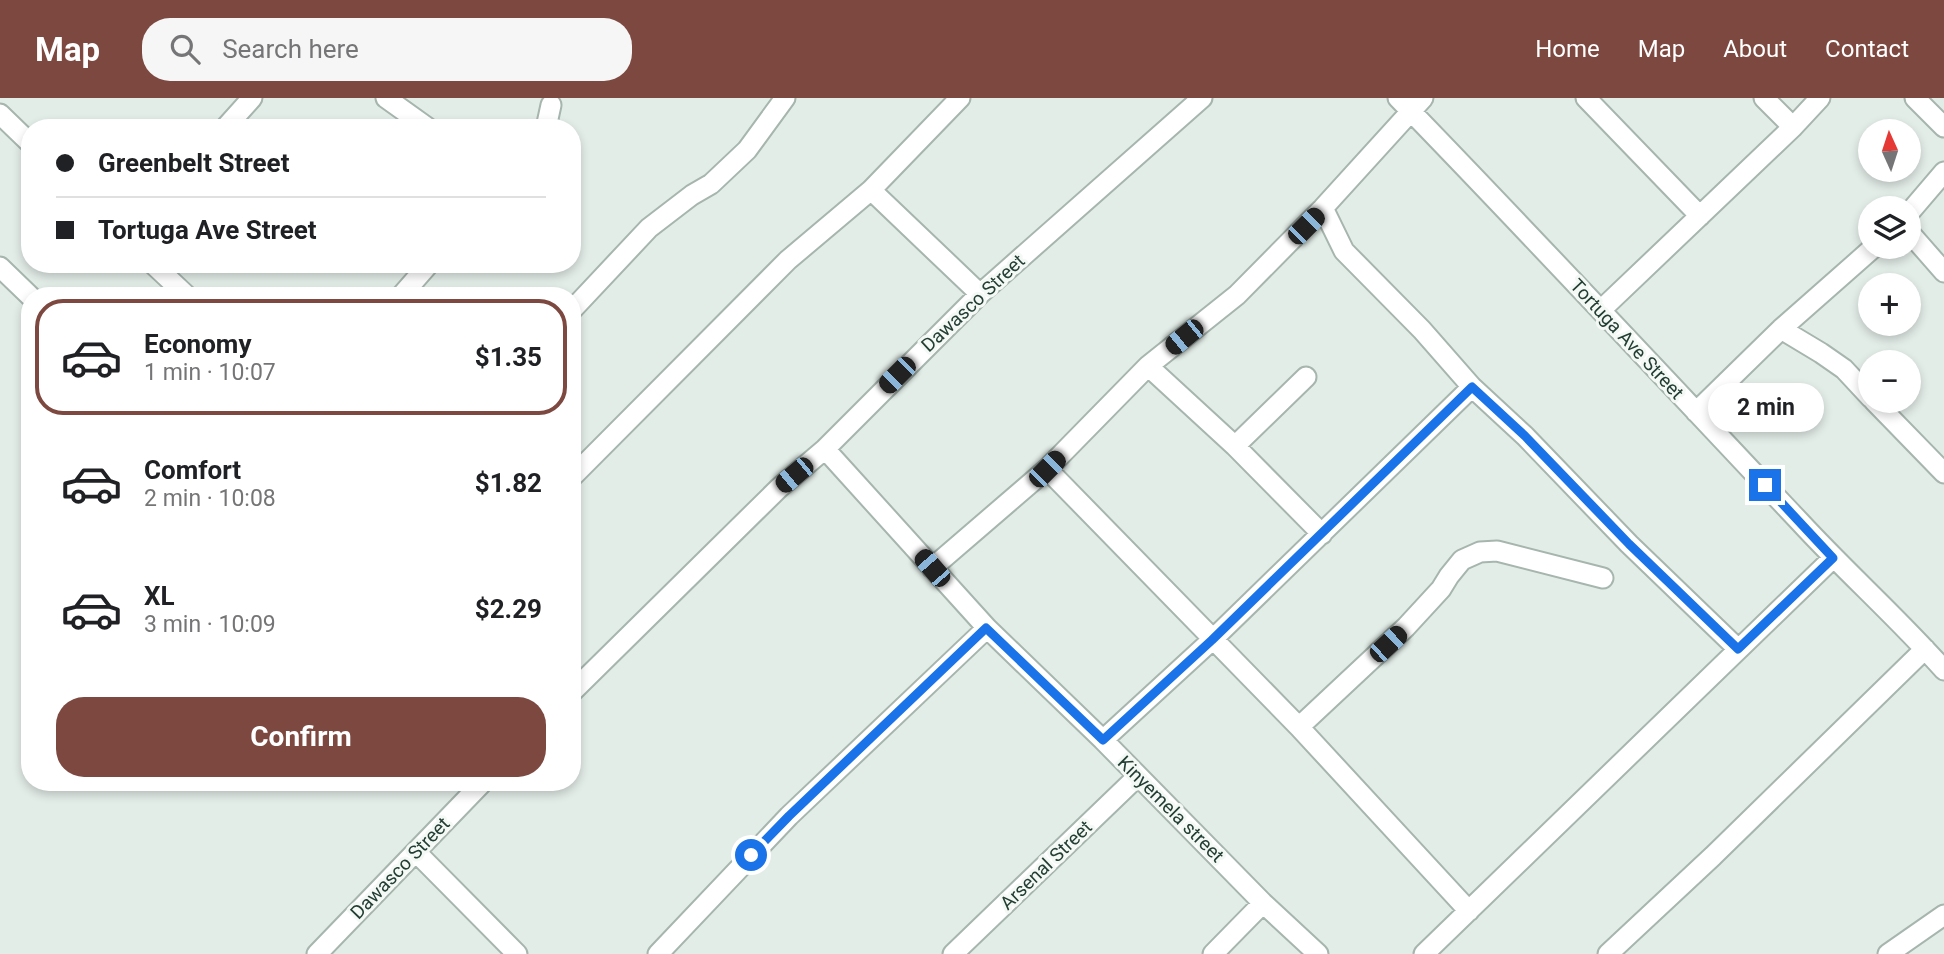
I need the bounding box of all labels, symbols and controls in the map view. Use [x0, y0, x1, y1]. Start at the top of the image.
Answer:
search box [142, 18, 632, 81]
text: Map [35, 30, 100, 69]
icon: search [166, 30, 204, 68]
text: Search here [222, 34, 359, 64]
text: Home [1535, 35, 1600, 63]
text: Map [1638, 35, 1685, 63]
text: About [1723, 35, 1787, 63]
text: Contact [1825, 35, 1909, 63]
north arrow [1858, 119, 1922, 182]
map controls [1858, 119, 1921, 413]
text: Greenbelt Street [98, 148, 289, 178]
button: layers [1858, 196, 1921, 259]
car [1284, 204, 1329, 248]
text: Tortuga Ave Street [98, 215, 317, 245]
street label: Dawasco Street [917, 249, 1029, 357]
button: + [1858, 273, 1921, 336]
street label: Tortuga Ave Street [1565, 274, 1689, 404]
car [1162, 316, 1207, 358]
icon: car [60, 326, 123, 389]
text: Economy [144, 329, 251, 359]
text: $1.35 [475, 342, 542, 372]
button: − [1858, 350, 1921, 413]
car [875, 353, 920, 397]
text: 1 min · 10:07 [144, 359, 276, 386]
callout: 2 min [1707, 384, 1823, 432]
text: 2 min [1737, 394, 1795, 421]
car [1025, 447, 1070, 491]
icon: car [60, 452, 123, 515]
car [772, 453, 817, 497]
text: Comfort [144, 455, 241, 485]
text: $1.82 [475, 468, 542, 498]
route end [1749, 469, 1781, 501]
text: 2 min · 10:08 [144, 485, 276, 512]
car [911, 545, 954, 591]
icon: car [60, 578, 123, 641]
text: XL [144, 581, 175, 611]
text: $2.29 [475, 594, 542, 624]
text: 3 min · 10:09 [144, 611, 276, 638]
car [1366, 622, 1411, 666]
button: Confirm [56, 697, 546, 777]
street label: Kinyemela street [1113, 751, 1229, 867]
street label: Dawasco Street [346, 812, 454, 924]
street label: Arsenal Street [995, 815, 1097, 915]
route start [735, 839, 767, 871]

